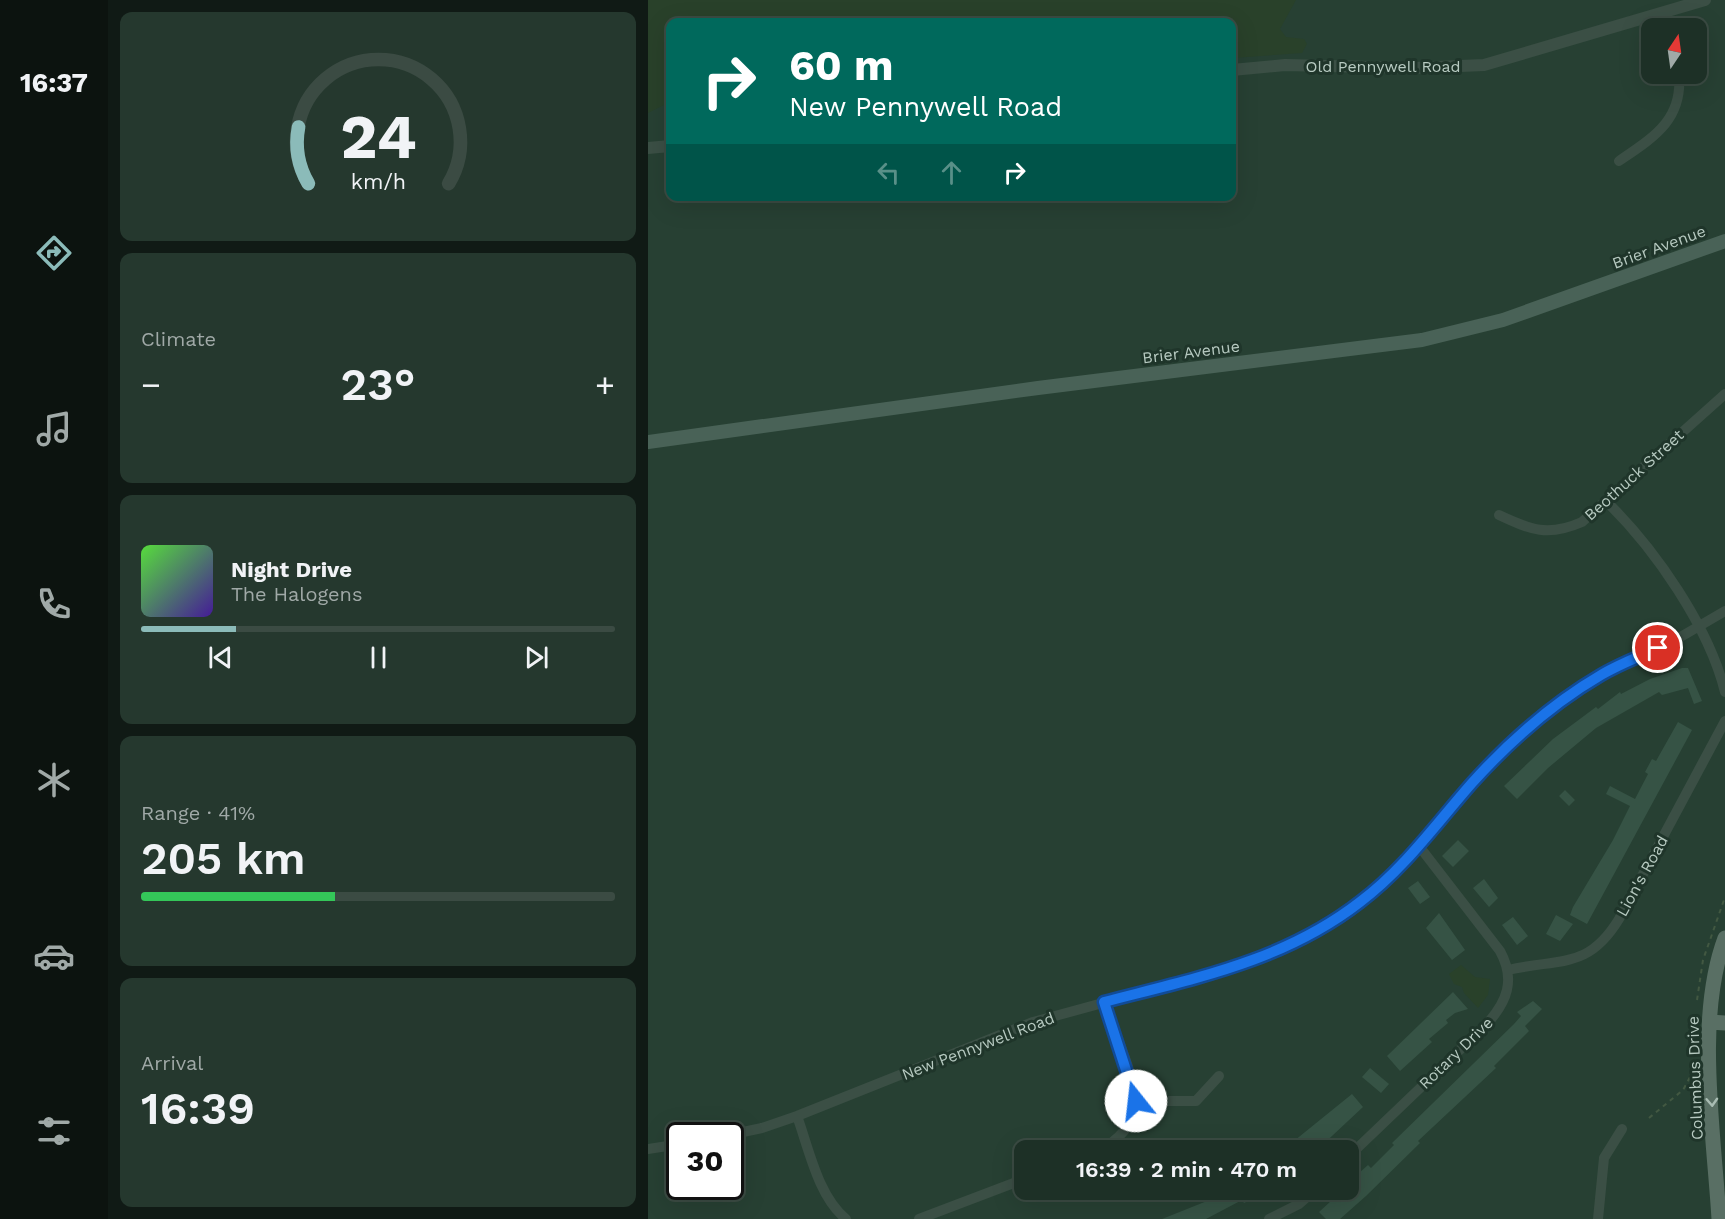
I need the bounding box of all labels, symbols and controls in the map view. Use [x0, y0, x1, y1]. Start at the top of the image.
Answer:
north arrow [1641, 18, 1707, 84]
map controls [1641, 18, 1707, 84]
text: 60 m [789, 41, 893, 90]
icon: right [690, 42, 768, 120]
street label: Old Pennywell Road [1305, 57, 1461, 76]
text: 16:37 [20, 67, 88, 99]
text: New Pennywell Road [789, 91, 1062, 123]
text: 24 [340, 100, 416, 173]
icon: left [872, 156, 905, 189]
icon: ahead [935, 156, 968, 189]
icon: right [998, 156, 1031, 189]
text: km/h [350, 169, 406, 194]
street label: Brier Avenue [1610, 221, 1708, 273]
icon: directions [33, 232, 75, 274]
text: Climate [141, 327, 216, 351]
street label: Brier Avenue [1141, 337, 1241, 367]
text: 23° [341, 358, 415, 411]
text: − [141, 365, 161, 404]
text: + [595, 365, 615, 404]
icon: music [33, 408, 75, 450]
street label: Beothuck Street [1580, 425, 1688, 525]
text: Night Drive [231, 557, 352, 582]
text: The Halogens [231, 582, 363, 606]
icon: phone [33, 583, 75, 625]
pin [1632, 622, 1683, 673]
icon: arrive [1641, 631, 1674, 664]
icon: previous [204, 641, 237, 674]
icon: pause [362, 641, 395, 674]
icon: next [520, 641, 553, 674]
icon: climate [33, 759, 75, 801]
text: Range · 41% [141, 801, 255, 825]
text: 205 km [141, 832, 306, 885]
street label: Lion's Road [1612, 832, 1672, 920]
icon: car [33, 935, 75, 977]
street label: New Pennywell Road [899, 1008, 1057, 1084]
street label: Rotary Drive [1415, 1013, 1497, 1093]
street label: Columbus Drive [1683, 1016, 1707, 1140]
text: Arrival [141, 1051, 203, 1075]
position arrow [1104, 1069, 1168, 1133]
text: 16:39 [141, 1082, 255, 1135]
one-way arrow [1705, 1097, 1718, 1106]
icon: filters [33, 1110, 75, 1152]
speed limit sign: 30 [666, 1122, 744, 1200]
text: 16:39 · 2 min · 470 m [1076, 1157, 1297, 1182]

